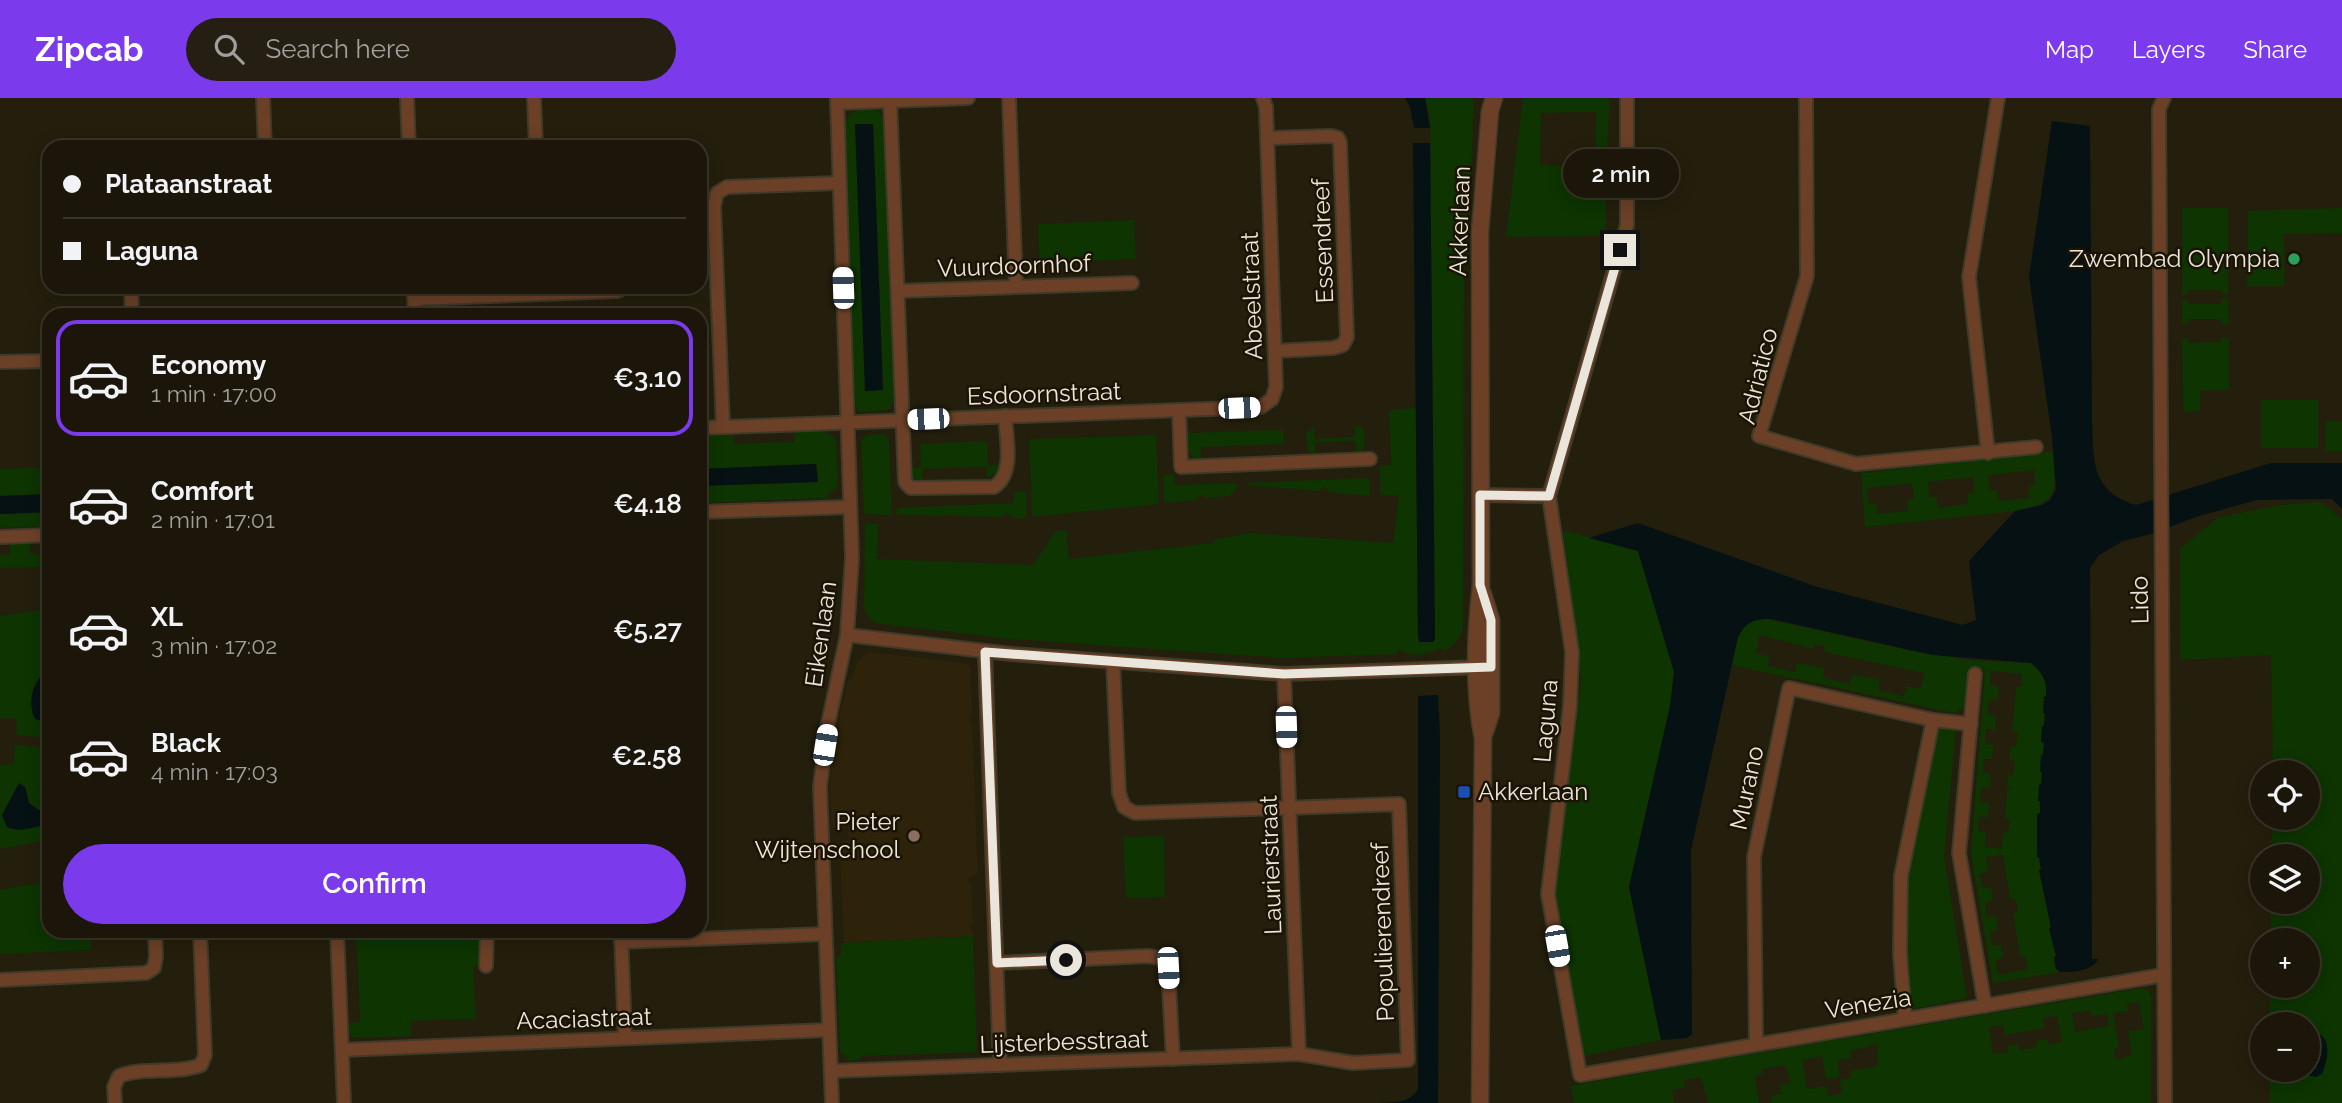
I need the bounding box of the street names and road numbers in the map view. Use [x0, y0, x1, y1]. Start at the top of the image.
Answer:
street label: Akkerlaan [1443, 165, 1476, 277]
street label: Essendreef [1306, 177, 1339, 304]
street label: Abeelstraat [1235, 232, 1268, 360]
street label: Vuurdoornhof [937, 248, 1092, 283]
street label: Adriatico [1732, 325, 1783, 427]
street label: Esdoornstraat [966, 376, 1122, 411]
street label: Lido [2125, 576, 2154, 624]
street label: Eikenlaan [799, 579, 842, 689]
street label: Laguna [1527, 678, 1564, 764]
street label: Murano [1723, 743, 1770, 832]
street label: Laurierstraat [1254, 795, 1287, 935]
street label: Populierendreef [1365, 841, 1400, 1022]
street label: Venezia [1823, 982, 1913, 1025]
street label: Acaciastraat [516, 1002, 652, 1035]
street label: Lijsterbesstraat [979, 1024, 1149, 1059]

